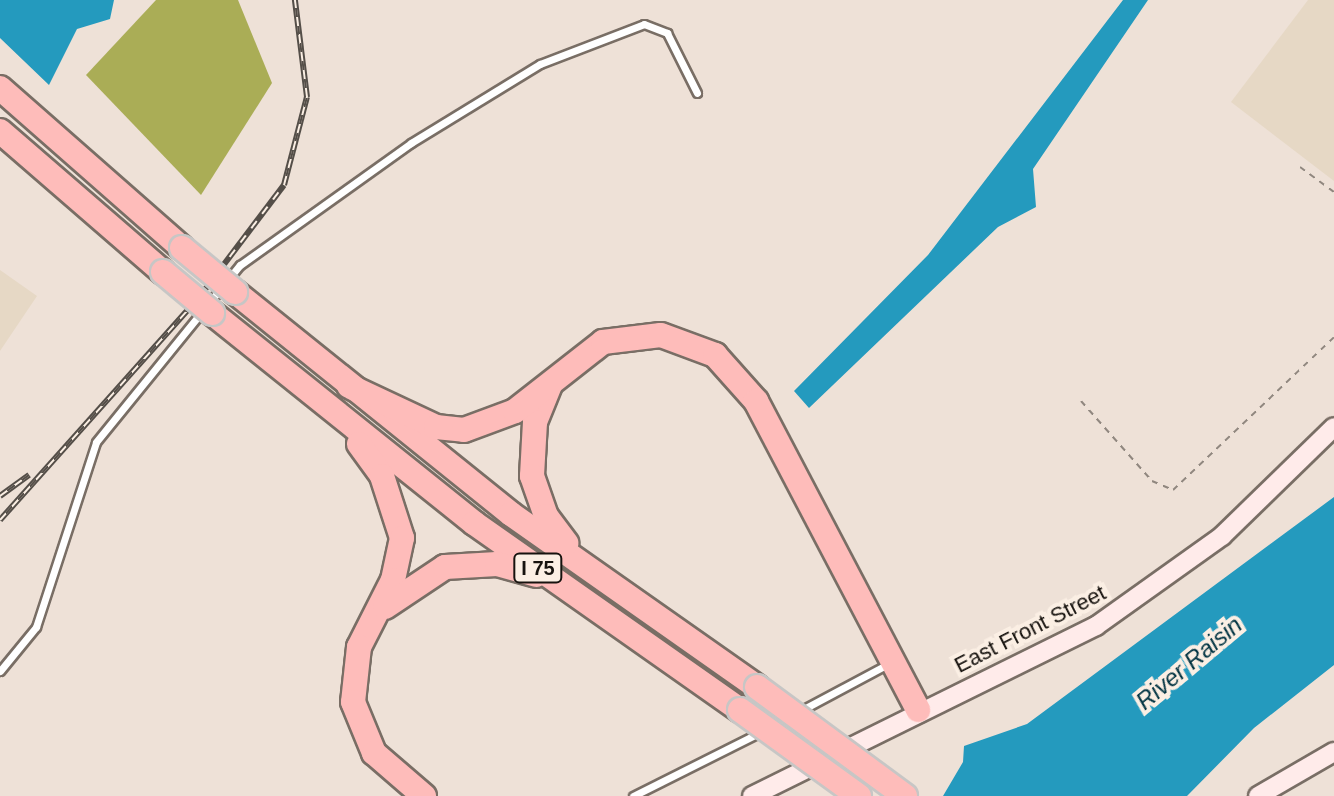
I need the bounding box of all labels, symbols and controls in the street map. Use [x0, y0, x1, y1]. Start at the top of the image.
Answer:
road number: I 75 [512, 552, 564, 584]
street label: East Front Street [950, 579, 1110, 679]
water label: River Raisin [1130, 610, 1248, 716]

